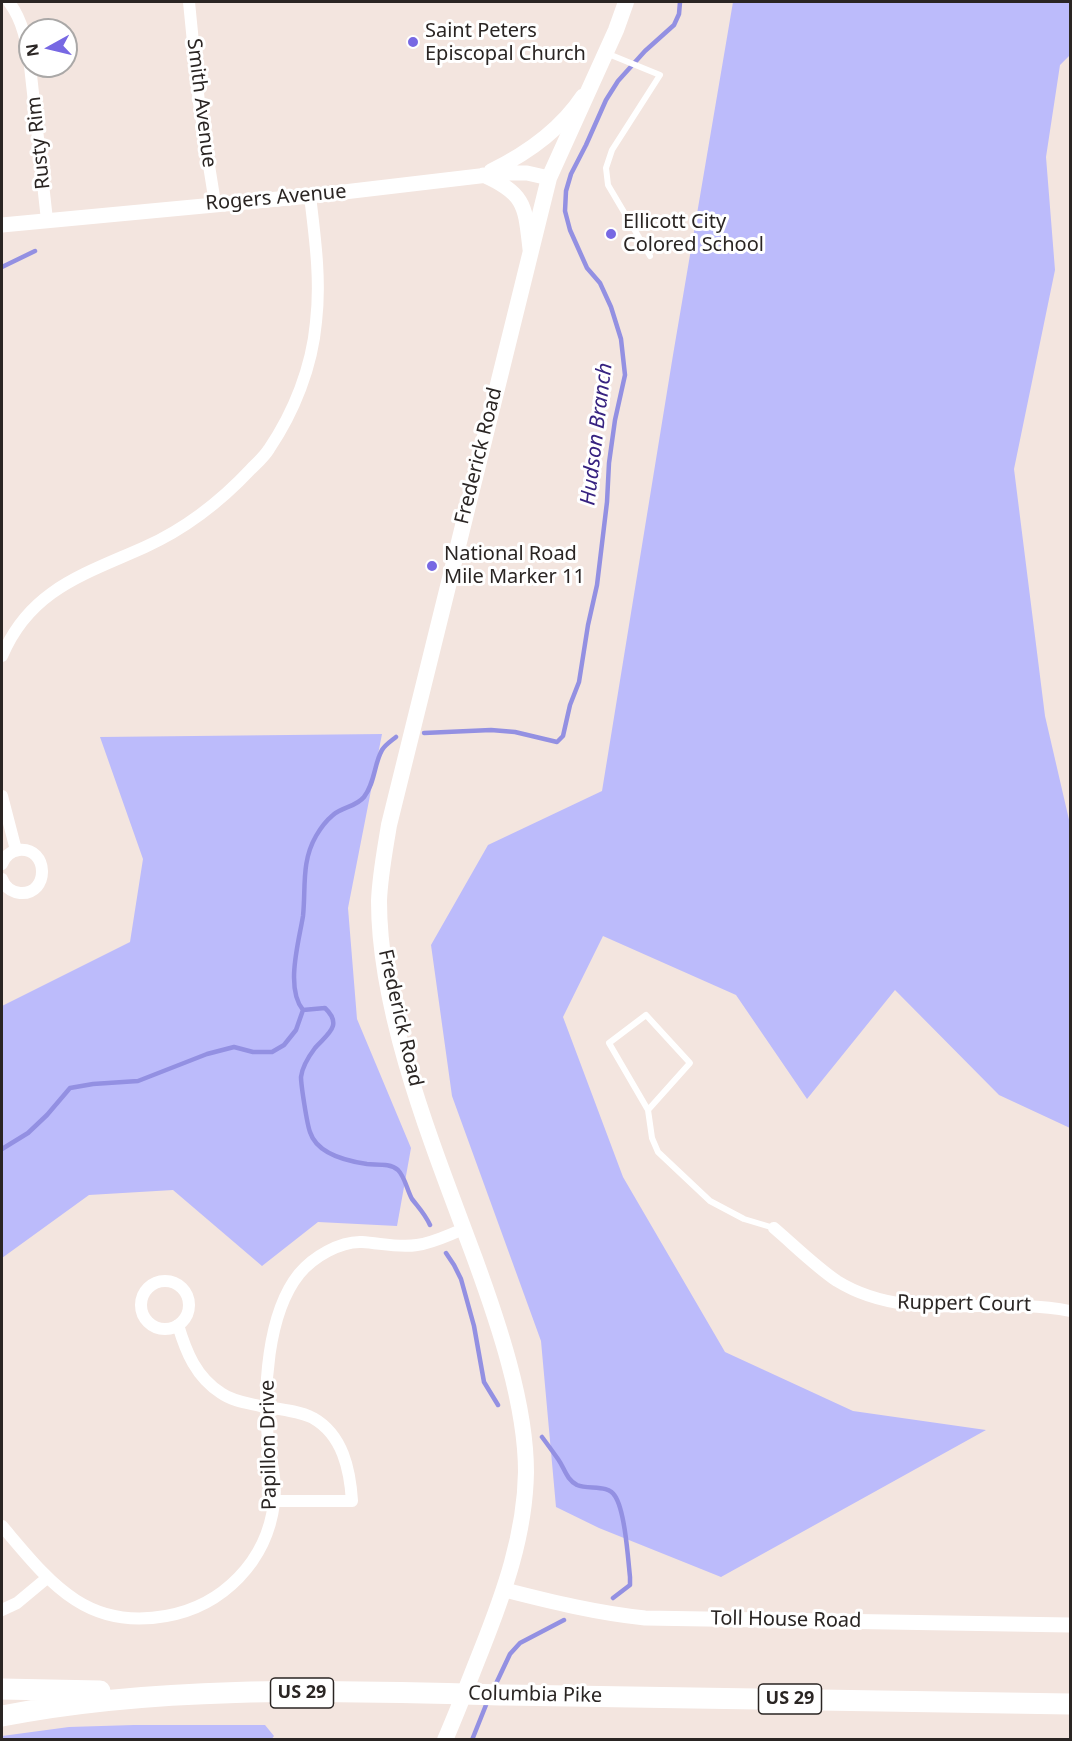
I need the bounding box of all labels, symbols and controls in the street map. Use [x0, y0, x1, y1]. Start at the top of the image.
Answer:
north arrow [18, 18, 78, 78]
place label: Saint Peters Episcopal Church [425, 19, 586, 66]
marker: Saint Peters Episcopal Church [406, 35, 420, 49]
street label: Smith Avenue [181, 37, 221, 169]
text: N [20, 42, 44, 58]
street label: Rusty Rim [22, 95, 56, 191]
street label: Rogers Avenue [205, 180, 347, 216]
place label: Ellicott City Colored School [623, 210, 764, 257]
marker: Ellicott City Colored School [604, 227, 618, 241]
water label: Hudson Branch [576, 361, 618, 507]
street label: Frederick Road [450, 385, 508, 527]
place label: National Road Mile Marker 11 [444, 542, 585, 589]
marker: National Road Mile Marker 11 [425, 559, 439, 573]
street label: Frederick Road [373, 947, 427, 1089]
street label: Ruppert Court [897, 1291, 1031, 1317]
street label: Papillon Drive [256, 1380, 282, 1510]
street label: Toll House Road [710, 1607, 862, 1633]
road number: US 29 [270, 1678, 334, 1708]
street label: Columbia Pike [468, 1682, 602, 1708]
road number: US 29 [758, 1684, 822, 1714]

